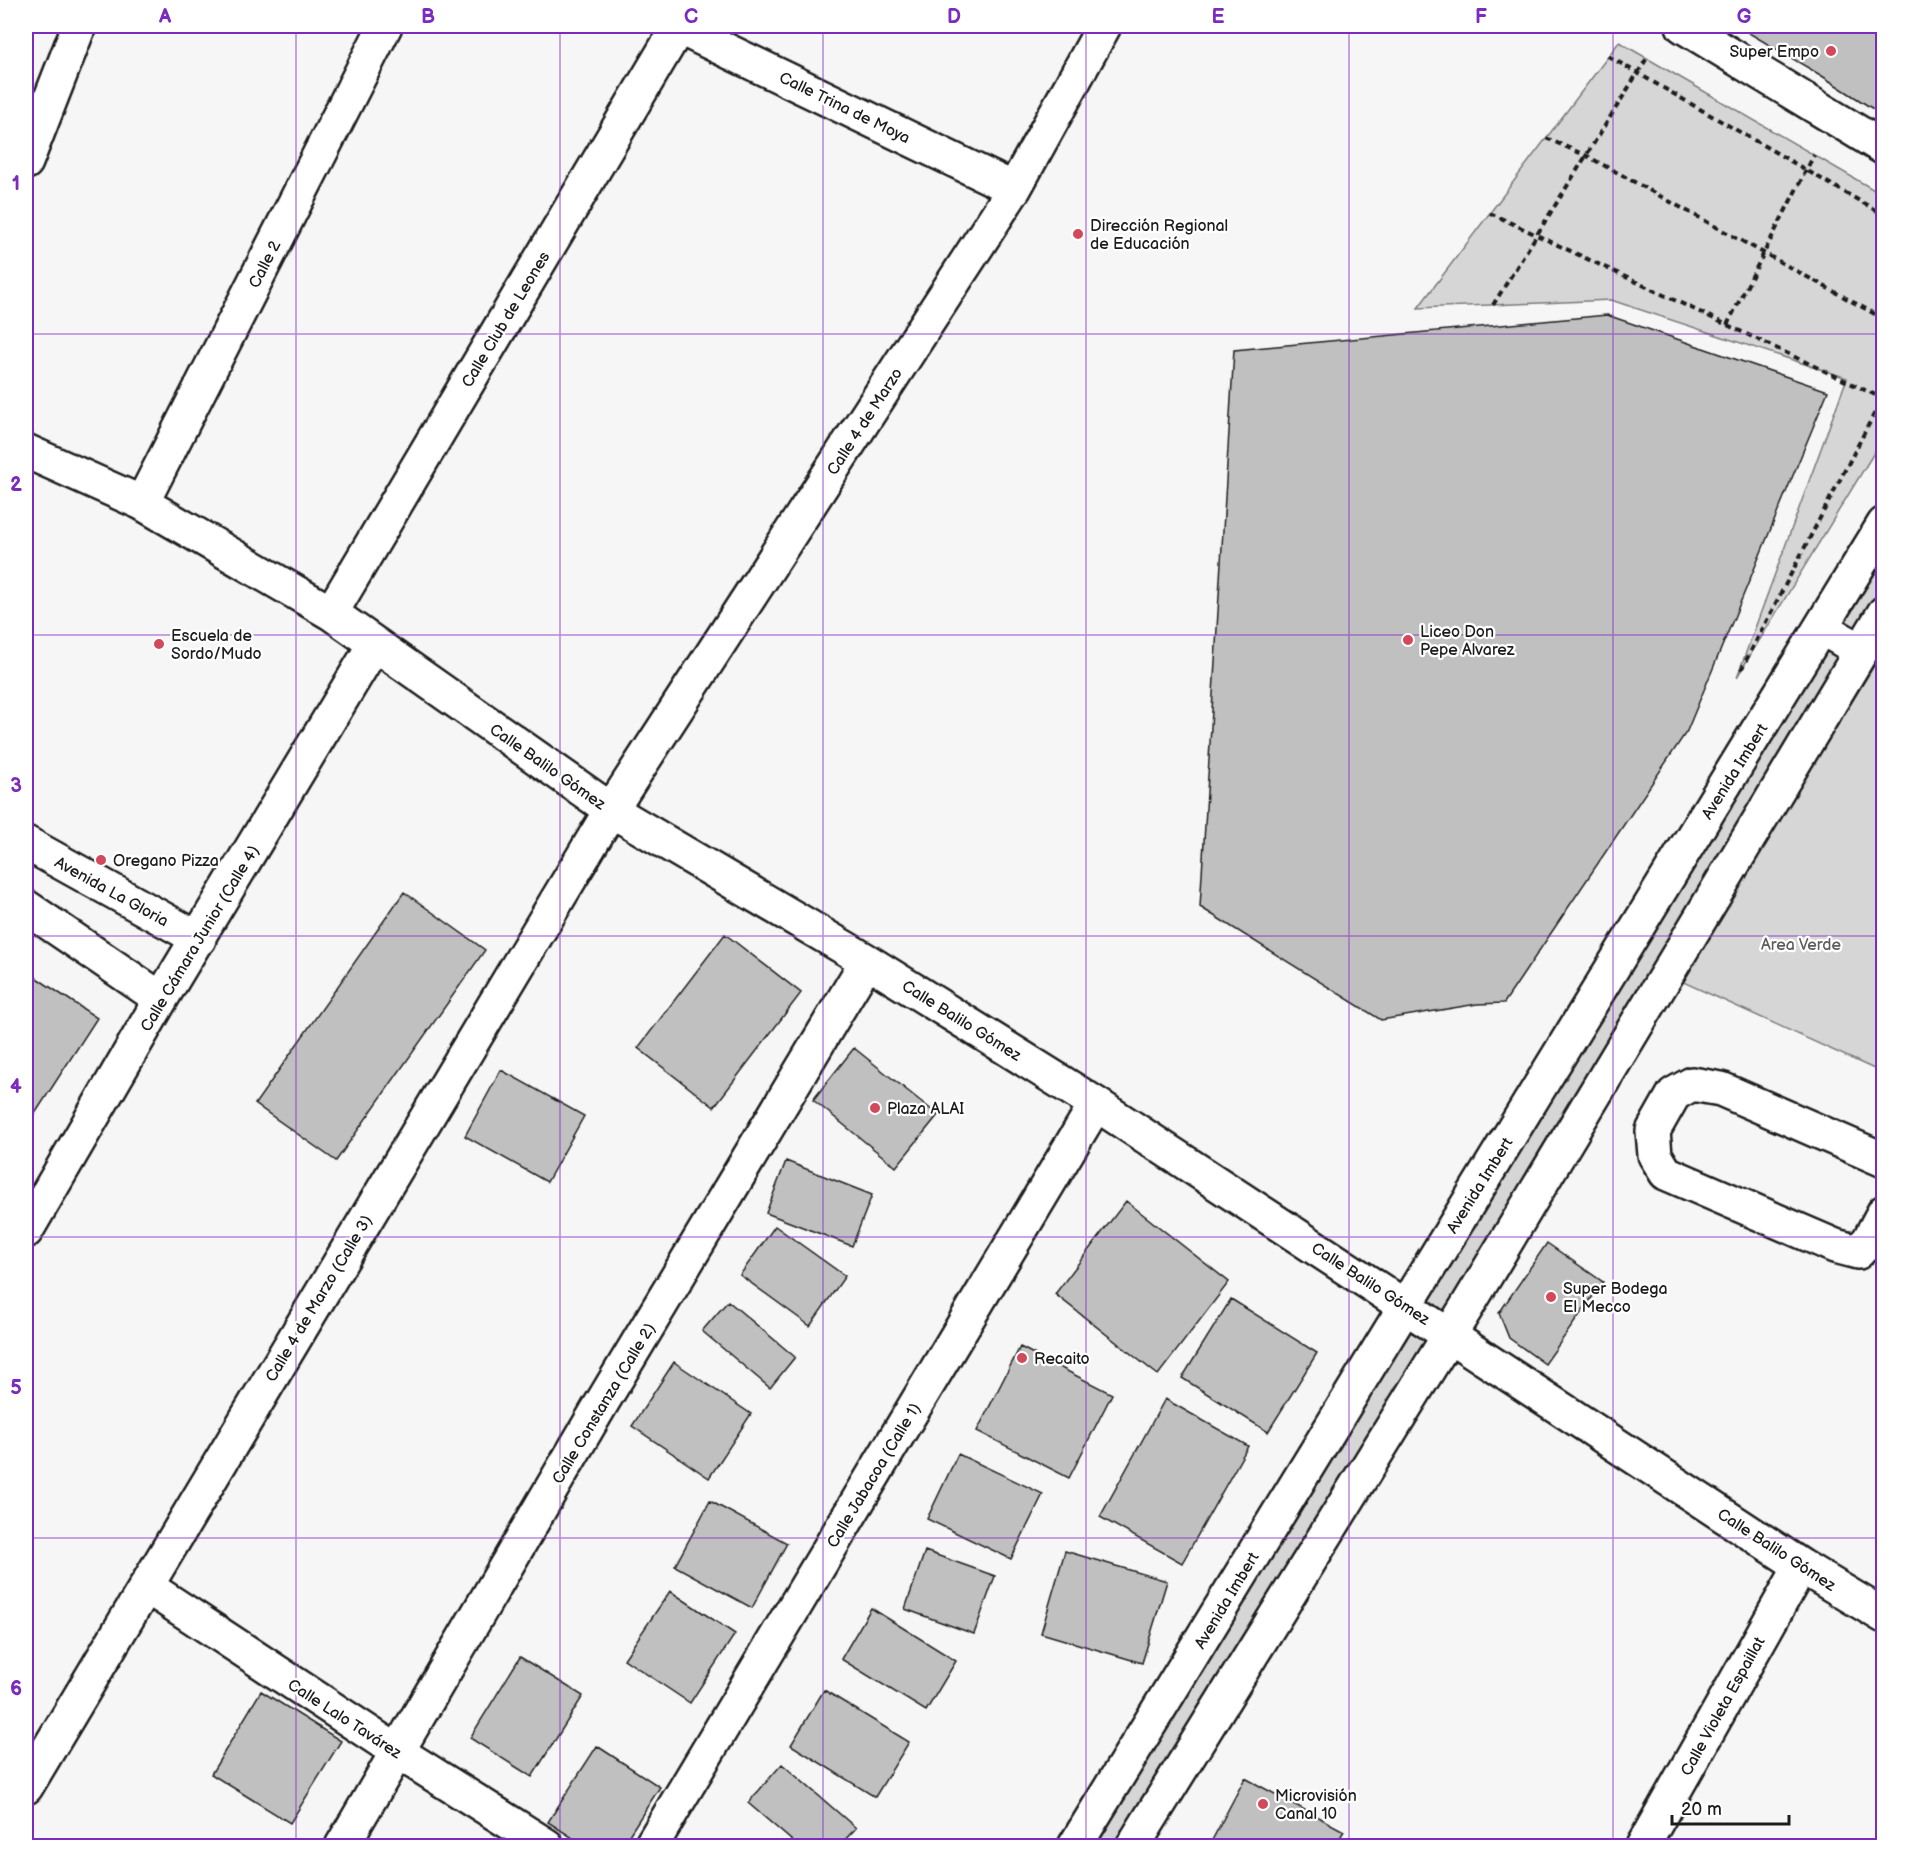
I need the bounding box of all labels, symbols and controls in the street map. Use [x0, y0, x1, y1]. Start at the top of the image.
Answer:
text: A [158, 5, 172, 29]
text: B [421, 5, 435, 29]
text: C [684, 5, 698, 29]
text: D [947, 5, 961, 29]
text: E [1212, 5, 1225, 29]
text: F [1475, 5, 1487, 29]
text: G [1737, 5, 1752, 29]
place label: Super Empo [1729, 43, 1819, 62]
marker: Super Empo [1824, 44, 1838, 58]
street label: Calle Trina de Moya [776, 68, 913, 148]
text: 1 [12, 172, 20, 196]
place label: Dirección Regional de Educación [1090, 217, 1228, 254]
marker: Dirección Regional de Educación [1071, 227, 1085, 241]
street label: Calle 2 [245, 237, 286, 292]
street label: Calle Club de Leones [458, 248, 554, 391]
street label: Calle 4 de Marzo [824, 365, 907, 479]
text: 2 [10, 473, 22, 497]
place label: Liceo Don Pepe Alvarez [1420, 623, 1515, 660]
place label: Escuela de Sordo/Mudo [171, 627, 262, 664]
marker: Liceo Don Pepe Alvarez [1401, 633, 1415, 647]
marker: Escuela de Sordo/Mudo [152, 637, 166, 651]
street label: Calle Balilo Gómez [486, 720, 609, 814]
street label: Avenida Imbert [1698, 720, 1772, 823]
text: 3 [10, 774, 22, 798]
street label: Calle Cámara Junior (Calle 4) [137, 842, 264, 1035]
place label: Oregano Pizza [113, 852, 219, 871]
street label: Avenida La Gloria [51, 853, 171, 931]
marker: Oregano Pizza [94, 853, 108, 867]
park label: Area Verde [1761, 936, 1841, 955]
street label: Calle Balilo Gómez [898, 977, 1025, 1066]
text: 4 [10, 1075, 22, 1099]
place label: Plaza ALAI [887, 1100, 964, 1119]
marker: Plaza ALAI [868, 1101, 882, 1115]
street label: Avenida Imbert [1443, 1134, 1517, 1237]
street label: Calle 4 de Marzo (Calle 3) [262, 1212, 377, 1385]
street label: Calle Balilo Gómez [1308, 1239, 1433, 1330]
place label: Super Bodega El Mecco [1563, 1280, 1667, 1317]
marker: Super Bodega El Mecco [1544, 1290, 1558, 1304]
street label: Calle Constanza (Calle 2) [549, 1320, 660, 1488]
place label: Recaito [1034, 1350, 1090, 1369]
marker: Recaito [1015, 1351, 1029, 1365]
text: 5 [10, 1376, 22, 1400]
street label: Calle Jabacoa (Calle 1) [823, 1400, 925, 1552]
street label: Calle Balilo Gómez [1714, 1505, 1839, 1596]
street label: Avenida Imbert [1191, 1549, 1264, 1653]
street label: Calle Violeta Espaillat [1677, 1634, 1769, 1779]
street label: Calle Lalo Tavárez [284, 1675, 405, 1763]
text: 6 [10, 1677, 22, 1701]
place label: Microvisión Canal 10 [1275, 1787, 1357, 1824]
scale bar [1672, 1788, 1789, 1826]
marker: Microvisión Canal 10 [1256, 1797, 1270, 1811]
text: 20 m [1681, 1799, 1722, 1820]

